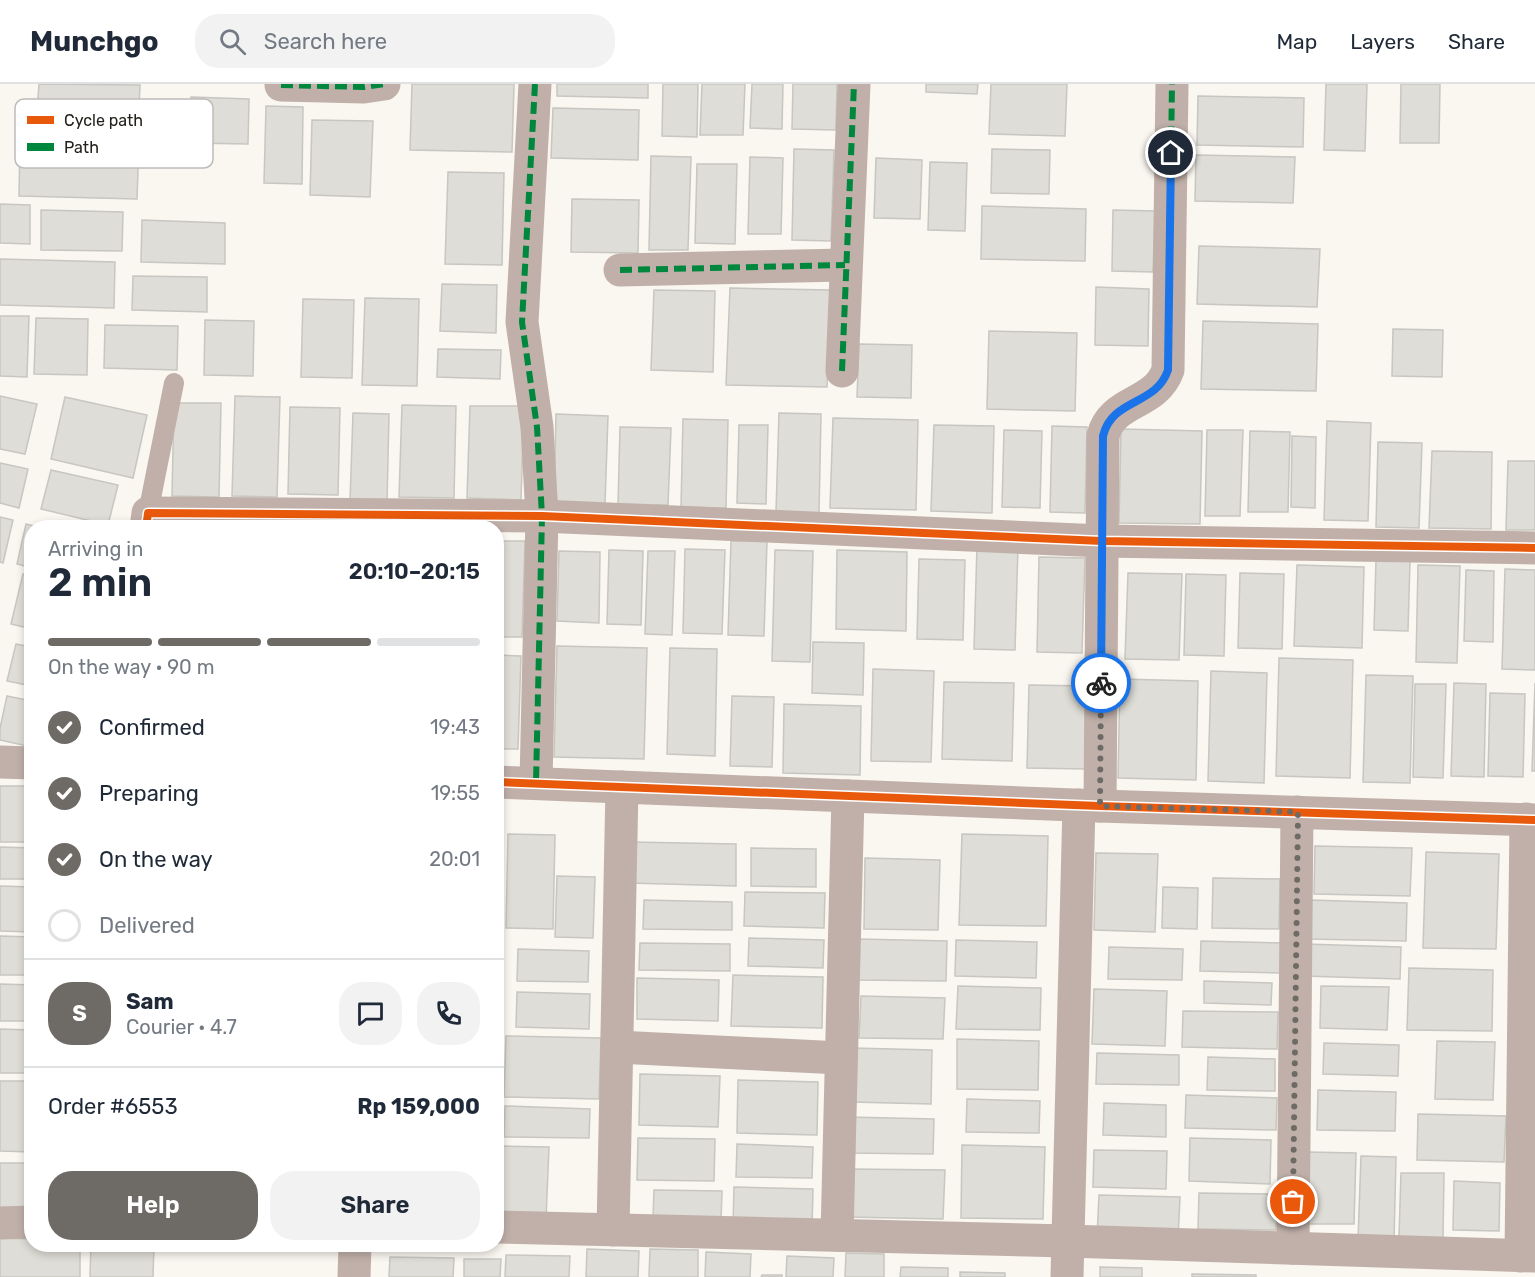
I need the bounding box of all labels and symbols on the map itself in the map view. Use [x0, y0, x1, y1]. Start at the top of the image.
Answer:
legend [15, 99, 213, 168]
text: Cycle path [64, 111, 143, 130]
pin [1145, 127, 1196, 178]
text: Path [64, 138, 99, 157]
courier [1071, 653, 1131, 713]
pin [1267, 1176, 1318, 1227]

